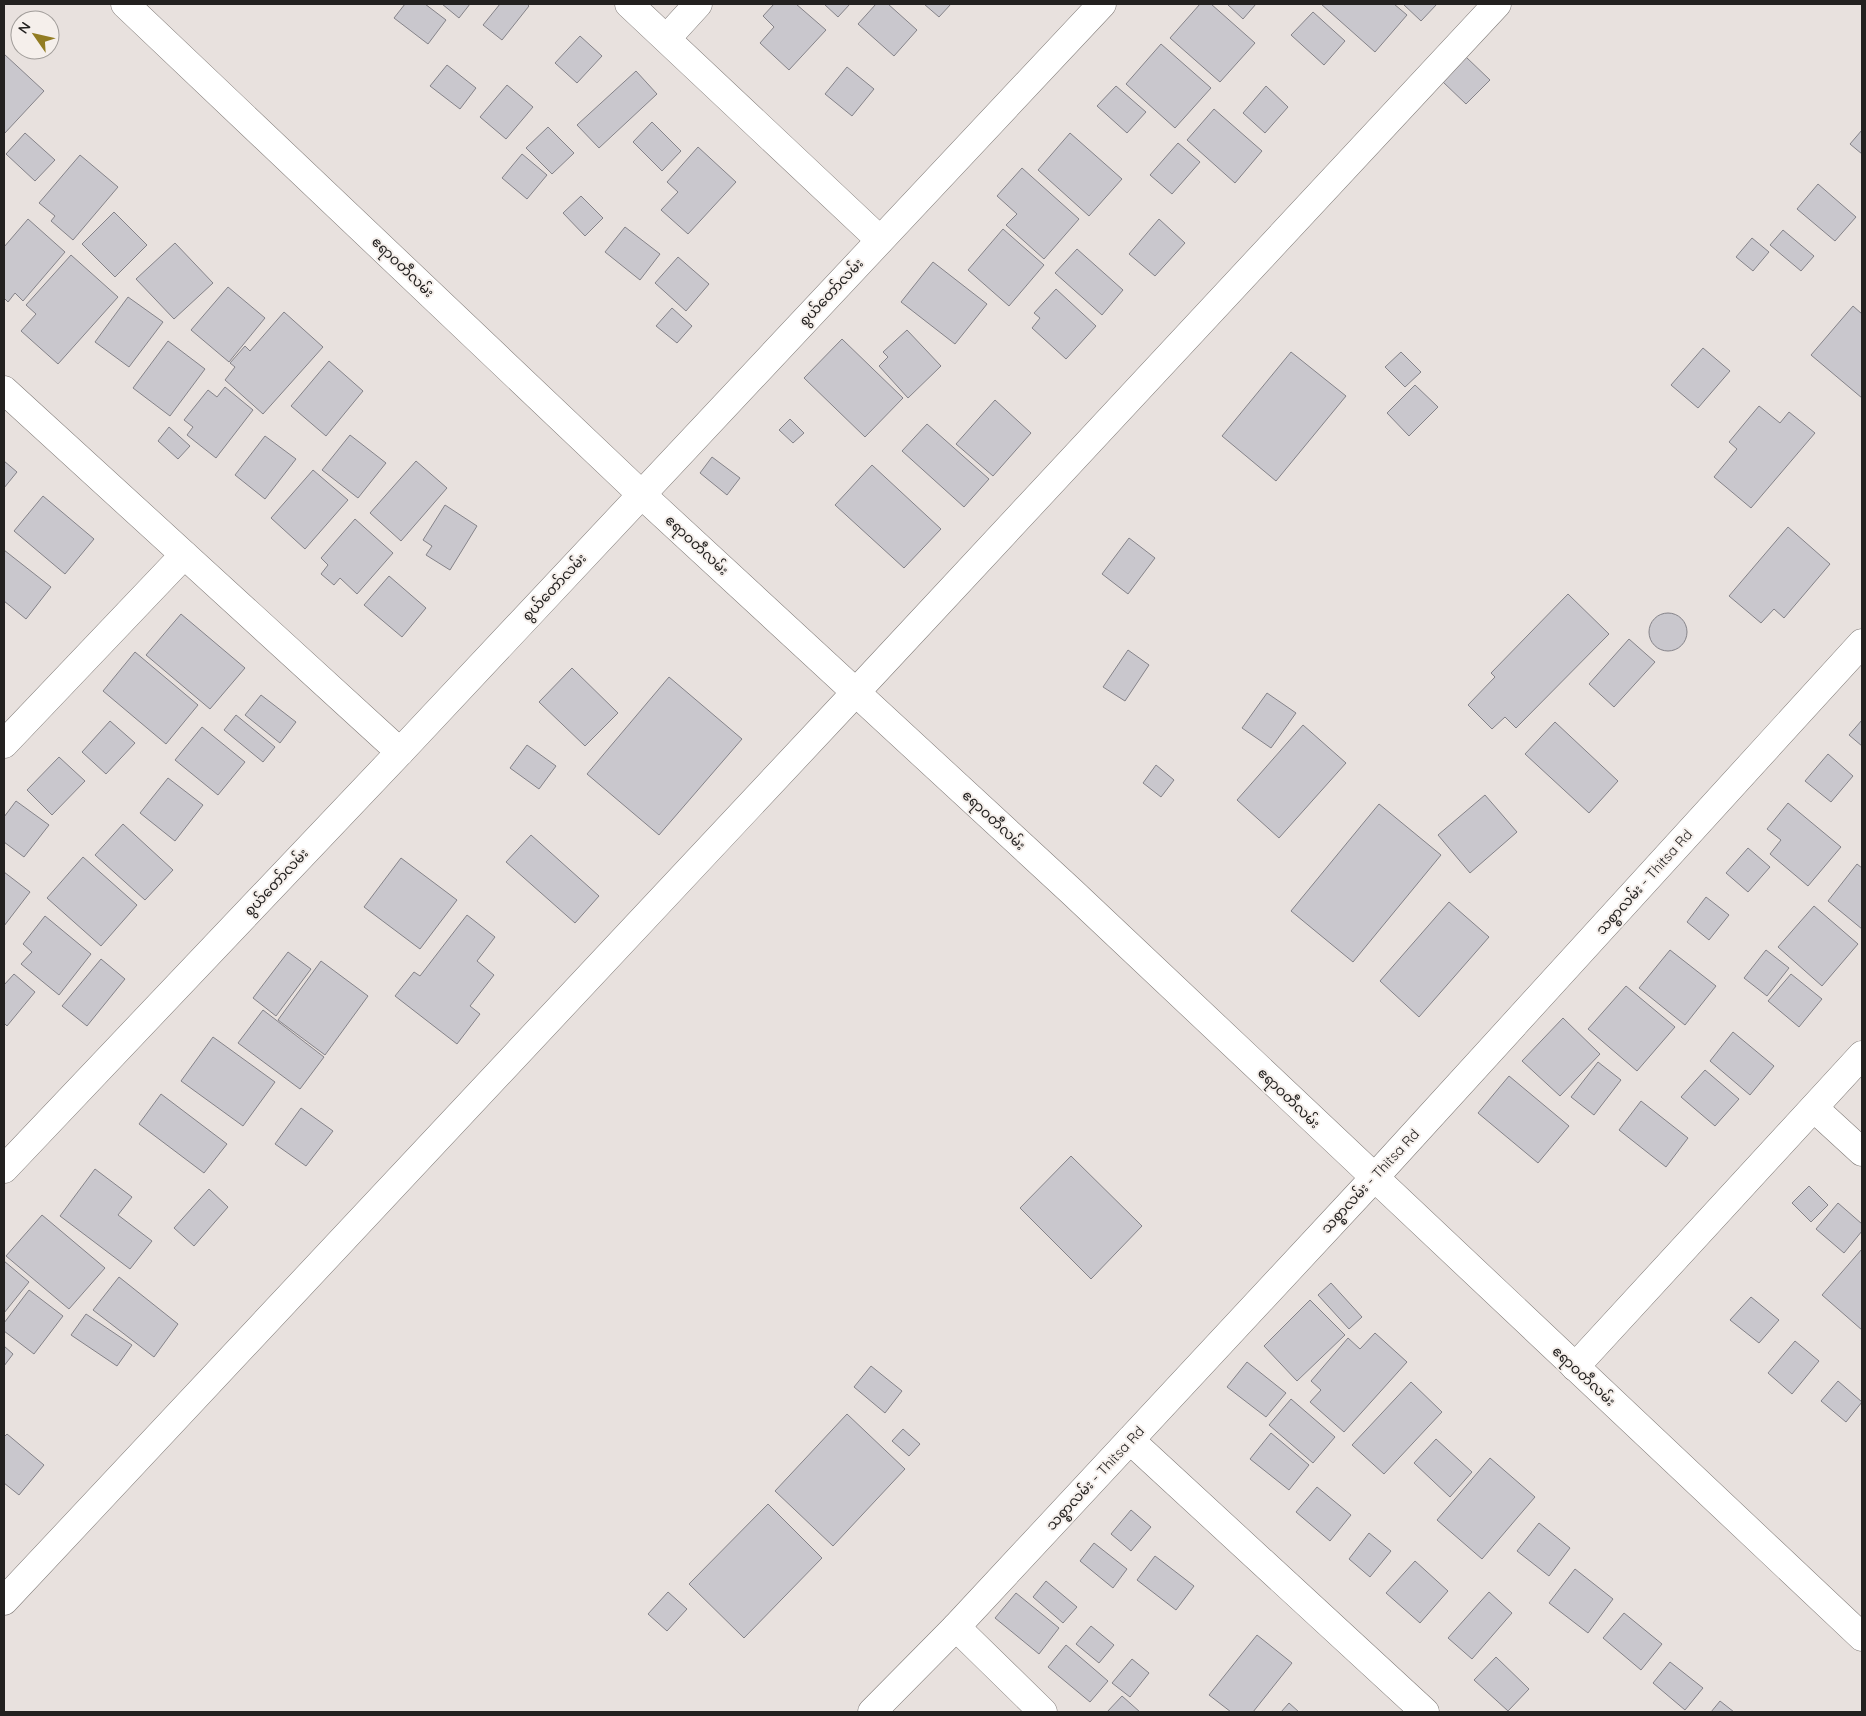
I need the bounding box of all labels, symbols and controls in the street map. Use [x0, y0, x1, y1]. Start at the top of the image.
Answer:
north arrow [10, 10, 60, 60]
text: N [14, 18, 35, 37]
street label: ဧရာဝတီလမ်း [366, 232, 439, 303]
street label: စွယ်တော်လမ်း [794, 254, 868, 331]
street label: ဧရာဝတီလမ်း [660, 510, 733, 581]
street label: စွယ်တော်လမ်း [517, 549, 591, 626]
street label: ဧရာဝတီလမ်း [957, 785, 1030, 856]
street label: သစ္စာလမ်း - Thitsa Rd [1591, 825, 1699, 941]
street label: စွယ်တော်လမ်း [239, 844, 313, 921]
street label: ဧရာဝတီလမ်း [1252, 1063, 1325, 1134]
street label: သစ္စာလမ်း - Thitsa Rd [1316, 1124, 1425, 1239]
street label: ဧရာဝတီလမ်း [1547, 1341, 1620, 1412]
street label: သစ္စာလမ်း - Thitsa Rd [1041, 1421, 1150, 1536]

